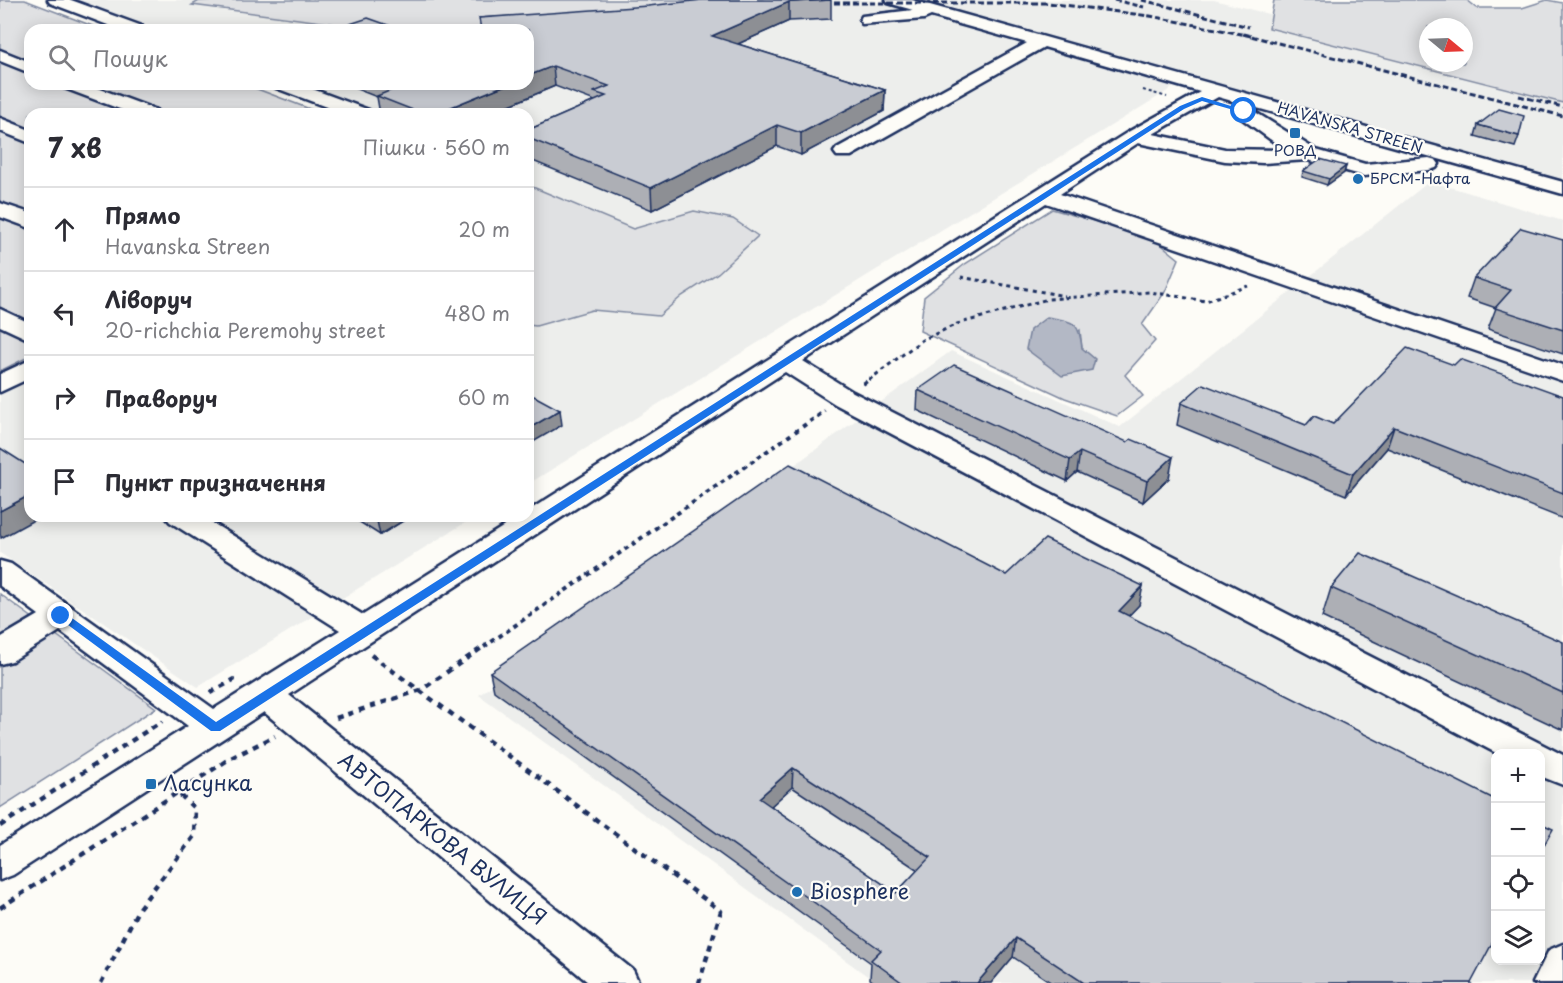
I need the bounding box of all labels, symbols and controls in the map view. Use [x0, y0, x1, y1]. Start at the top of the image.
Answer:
north arrow [1419, 18, 1473, 72]
search box [24, 24, 534, 90]
icon: search [45, 41, 78, 74]
text: Пошук [93, 41, 168, 74]
street label: HAVANSKA STREEN [1275, 95, 1426, 158]
route start [1230, 97, 1256, 123]
marker: РОВД [1288, 126, 1302, 140]
text: 7 хв [48, 128, 102, 167]
text: Пішки · 560 m [363, 132, 510, 162]
place label: РОВД [1273, 138, 1317, 161]
place label: БРСМ-Нафта [1370, 166, 1471, 189]
marker: БРСМ-Нафта [1351, 172, 1365, 186]
text: Прямо [105, 198, 180, 231]
icon: ahead [48, 213, 81, 246]
text: 20 m [458, 214, 510, 244]
text: Havanska Streen [105, 231, 270, 261]
text: Ліворуч [105, 282, 192, 315]
icon: left [48, 297, 81, 330]
text: 480 m [445, 298, 510, 328]
text: 20-richchia Peremohy street [105, 315, 385, 345]
icon: right [48, 381, 81, 414]
text: Праворуч [105, 381, 218, 414]
text: 60 m [458, 382, 510, 412]
icon: arrive [48, 465, 81, 498]
text: Пункт призначення [105, 465, 326, 498]
route end [47, 602, 73, 628]
street label: АВТОПАРКОВА ВУЛИЦЯ [332, 743, 554, 932]
map controls [1491, 749, 1545, 965]
button: + [1491, 749, 1545, 803]
place label: Ласунка [163, 766, 252, 798]
marker: Ласунка [144, 777, 158, 791]
button: − [1491, 803, 1545, 857]
button: locate [1491, 857, 1545, 911]
place label: Biosphere [809, 874, 909, 906]
marker: Biosphere [790, 885, 804, 899]
button: layers [1491, 911, 1545, 965]

